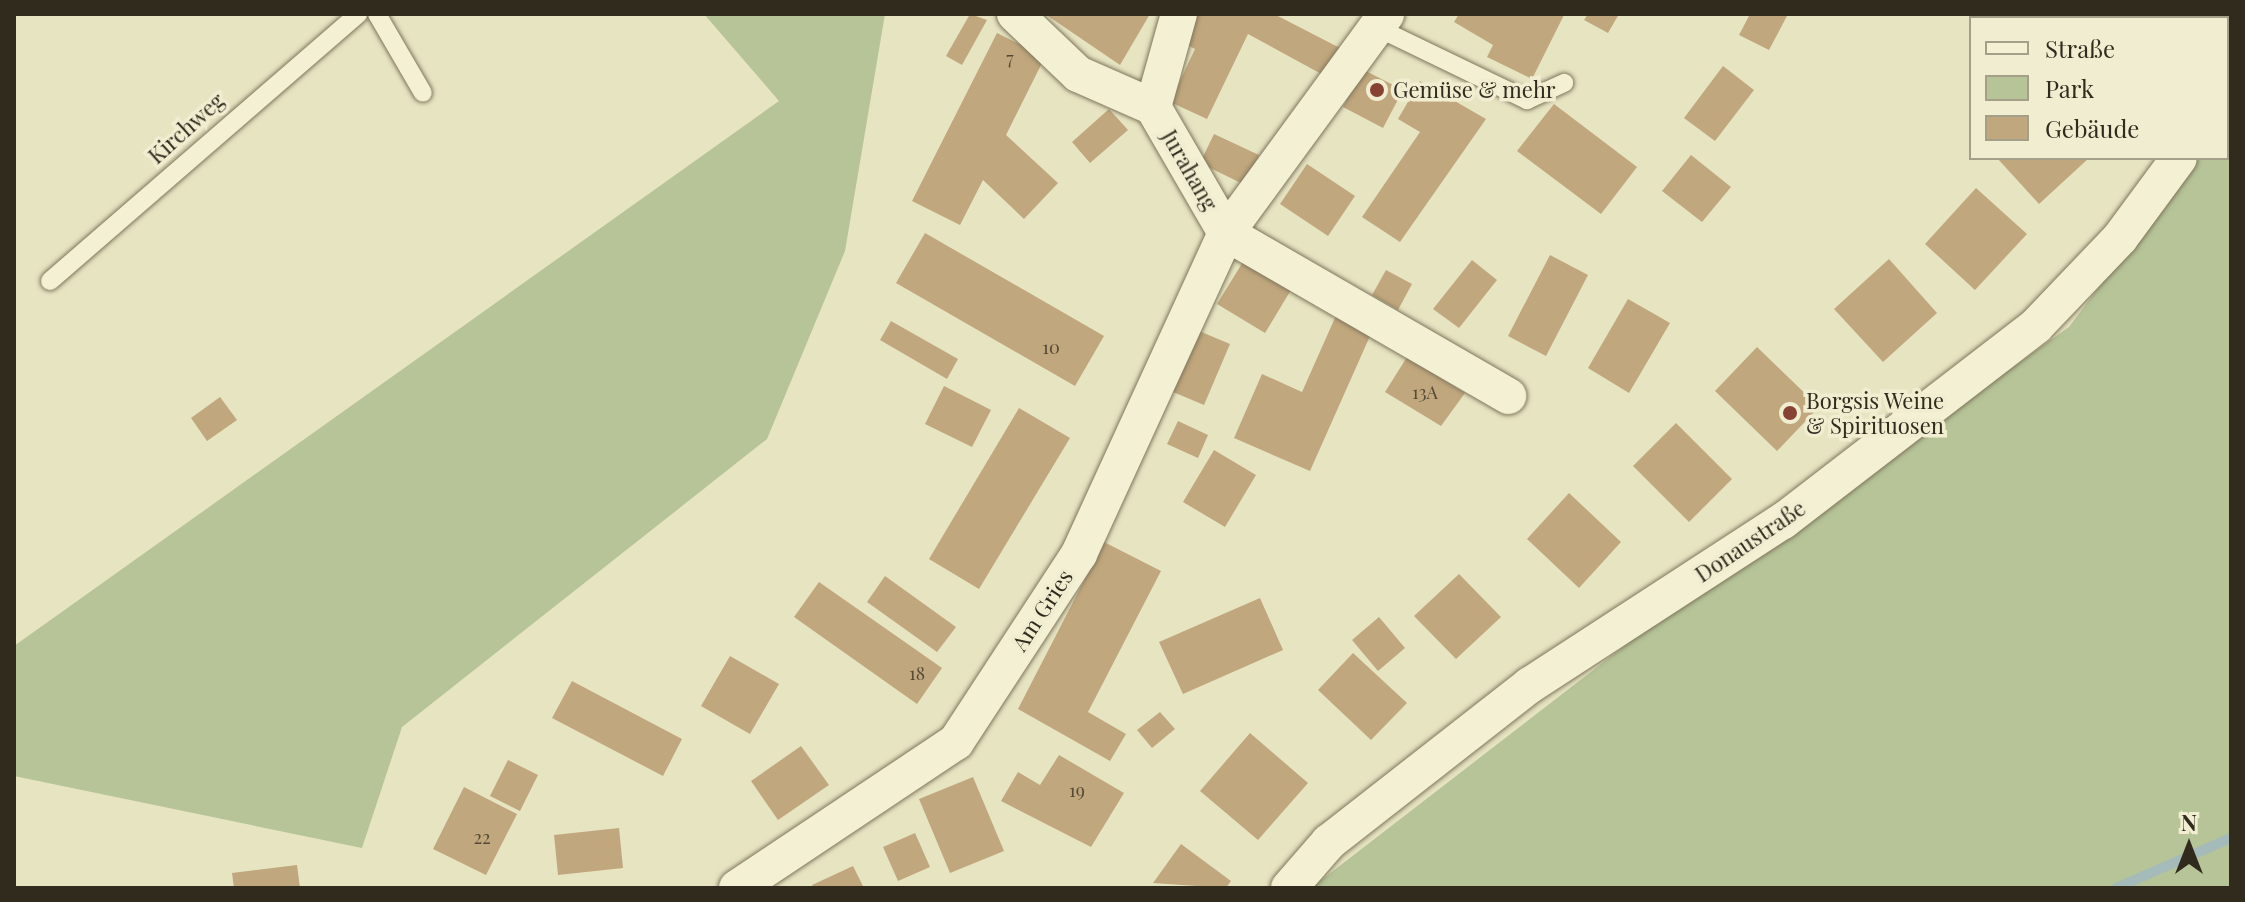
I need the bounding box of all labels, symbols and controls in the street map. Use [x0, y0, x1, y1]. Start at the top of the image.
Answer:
legend [1969, 16, 2229, 160]
text: Straße [2045, 32, 2115, 64]
house number: 7 [1006, 47, 1014, 69]
text: Park [2045, 72, 2094, 104]
place label: Gemüse & mehr [1393, 77, 1556, 103]
marker: Gemüse & mehr [1368, 81, 1386, 99]
street label: Kirchweg [143, 87, 229, 169]
text: Gebäude [2045, 112, 2140, 144]
street label: Jurahang [1156, 125, 1224, 215]
house number: 10 [1042, 336, 1060, 358]
house number: 13A [1412, 381, 1438, 403]
place label: Borgsis Weine & Spirituosen [1806, 387, 1945, 438]
marker: Borgsis Weine & Spirituosen [1781, 404, 1799, 422]
street label: Donaustraße [1690, 494, 1810, 588]
street label: Am Gries [1006, 564, 1078, 656]
house number: 18 [909, 662, 925, 684]
house number: 19 [1069, 779, 1085, 801]
north arrow [2149, 806, 2229, 886]
text: N [2181, 807, 2197, 837]
house number: 22 [473, 826, 491, 848]

